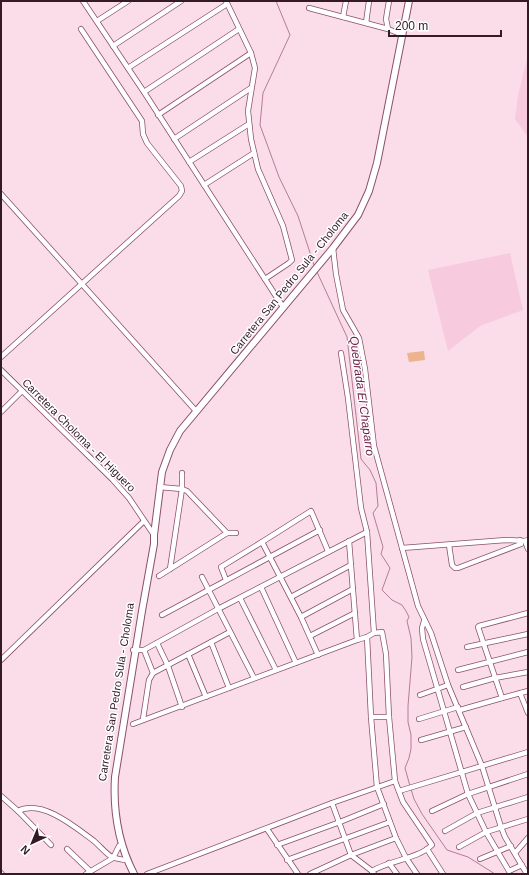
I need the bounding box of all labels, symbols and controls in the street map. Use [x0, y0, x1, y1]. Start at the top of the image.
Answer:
scale bar [389, 12, 501, 38]
text: 200 m [395, 19, 428, 33]
street label: Carretera San Pedro Sula - Choloma [228, 208, 351, 357]
water label: Quebrada El Chaparro [347, 335, 377, 457]
street label: Carretera Choloma - El Higuero [20, 376, 138, 494]
street label: Carretera San Pedro Sula - Choloma [96, 601, 136, 782]
north arrow [12, 823, 52, 863]
text: N [18, 843, 32, 857]

